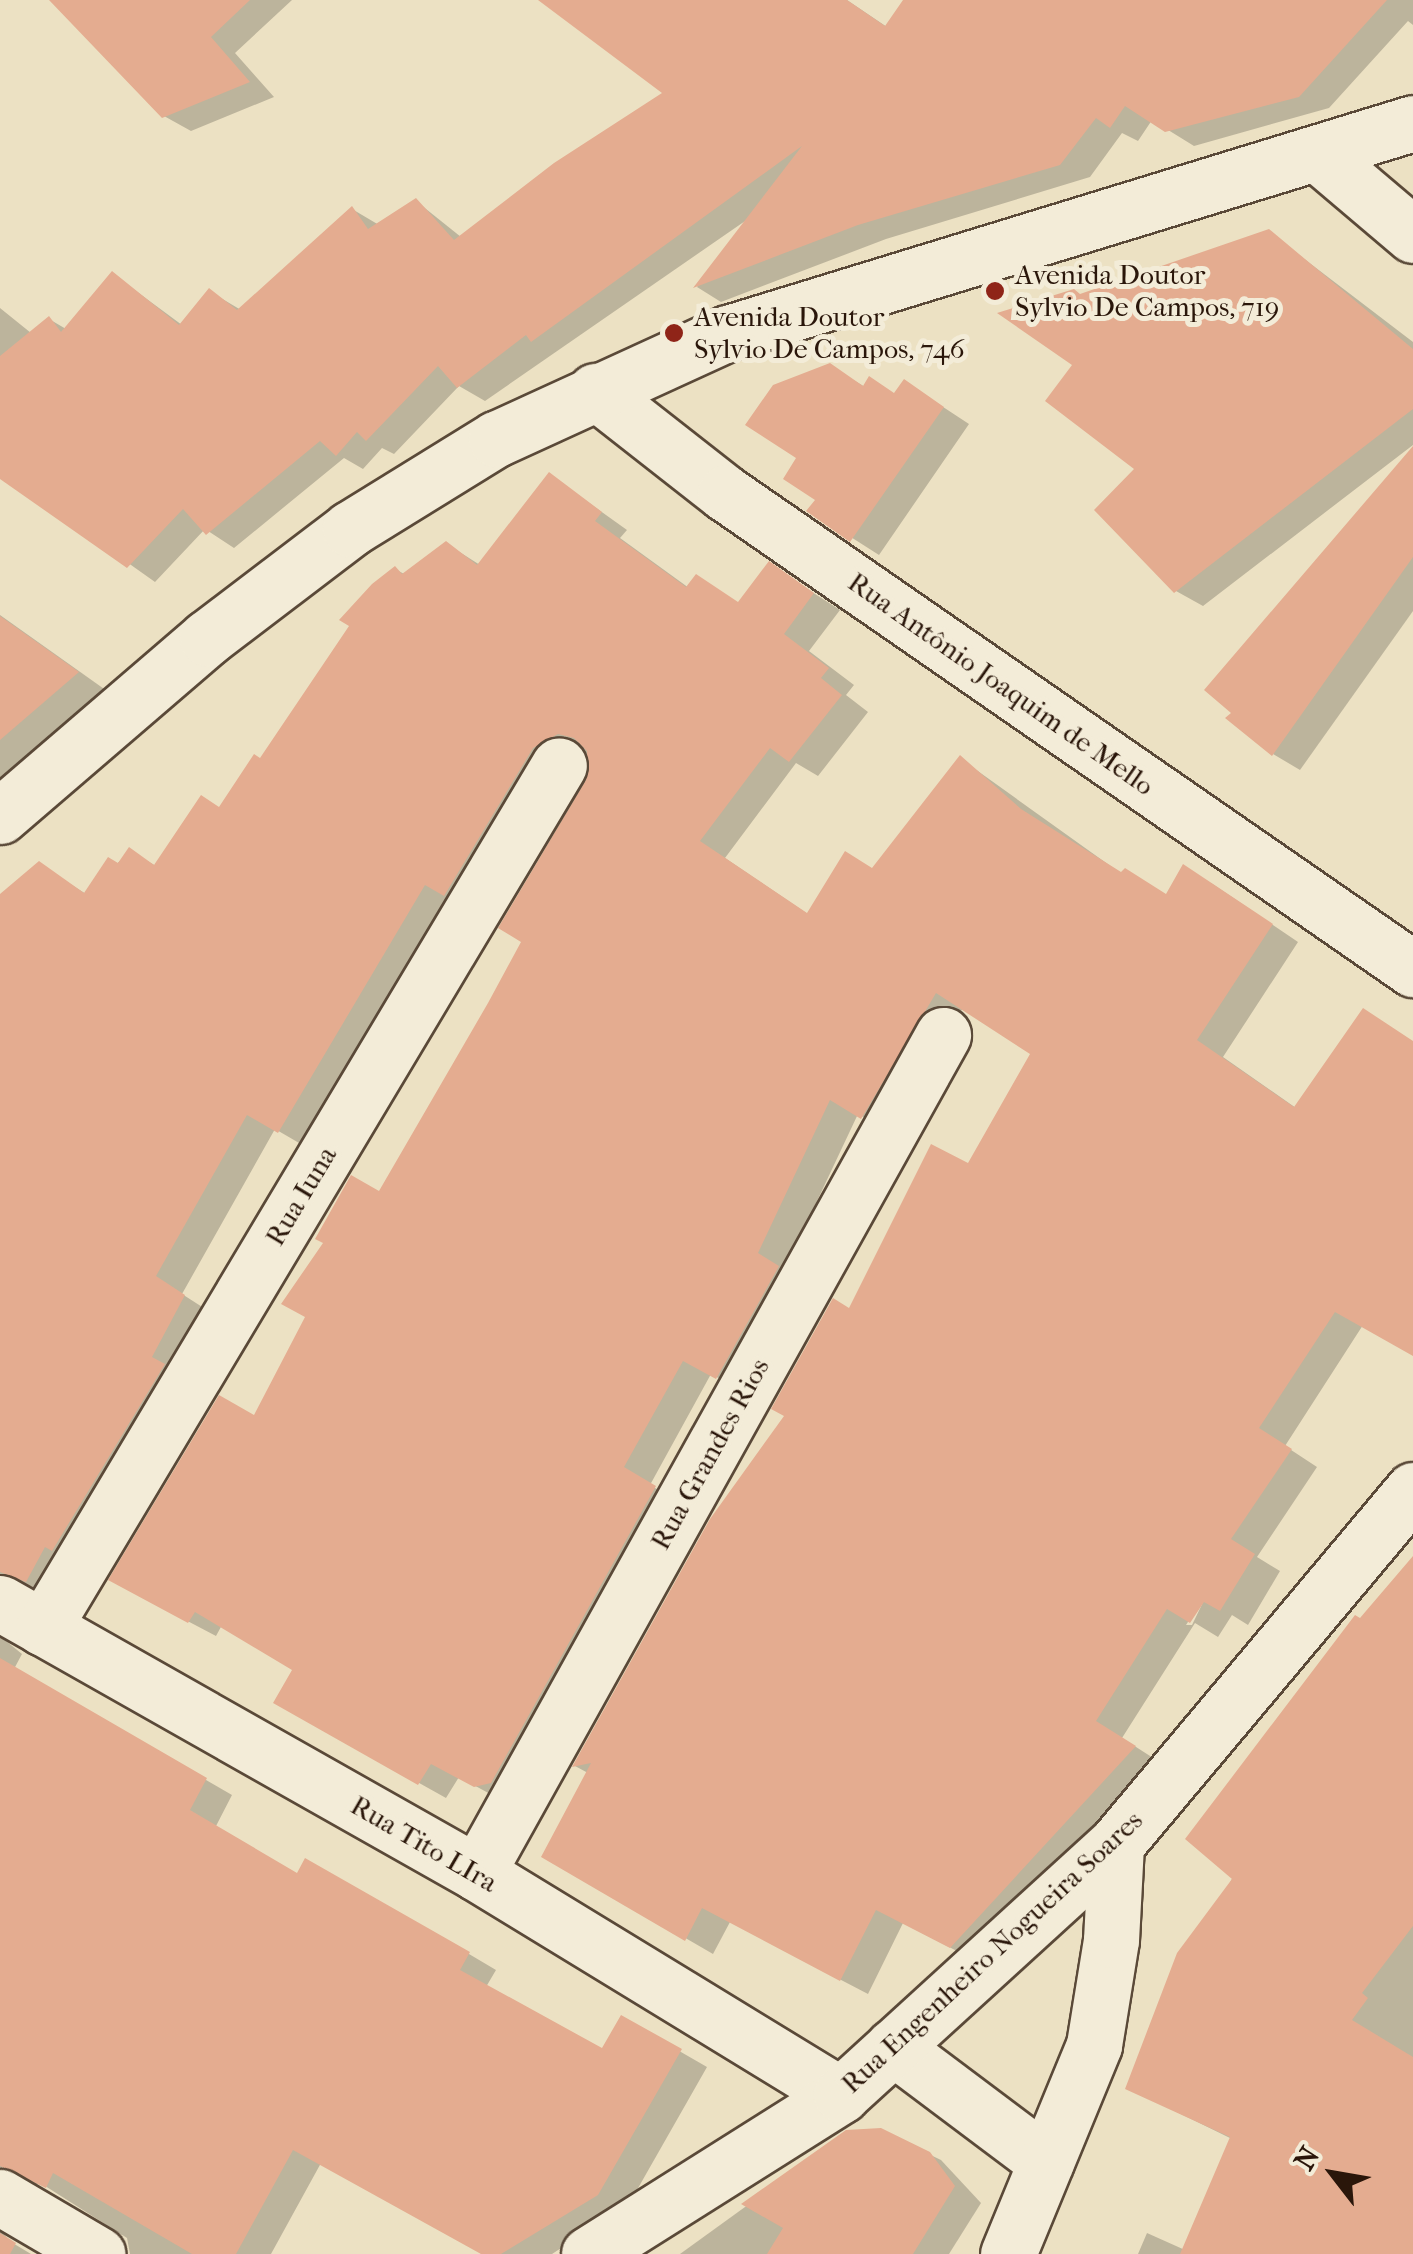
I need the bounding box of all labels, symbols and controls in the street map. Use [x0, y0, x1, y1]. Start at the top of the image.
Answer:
place label: Avenida Doutor Sylvio De Campos, 719 [1015, 258, 1279, 324]
marker: Avenida Doutor Sylvio De Campos, 719 [984, 280, 1006, 302]
place label: Avenida Doutor Sylvio De Campos, 746 [694, 300, 965, 366]
marker: Avenida Doutor Sylvio De Campos, 746 [663, 322, 685, 344]
street label: Rua Antônio Joaquim de Mello [841, 565, 1161, 803]
street label: Rua Iuna [258, 1140, 344, 1252]
street label: Rua Grandes Rios [643, 1352, 777, 1556]
street label: Rua Tito LIra [345, 1788, 503, 1900]
street label: Rua Engenheiro Nogueira Soares [835, 1804, 1149, 2100]
north arrow [1283, 2124, 1383, 2224]
text: N [1287, 2141, 1326, 2176]

